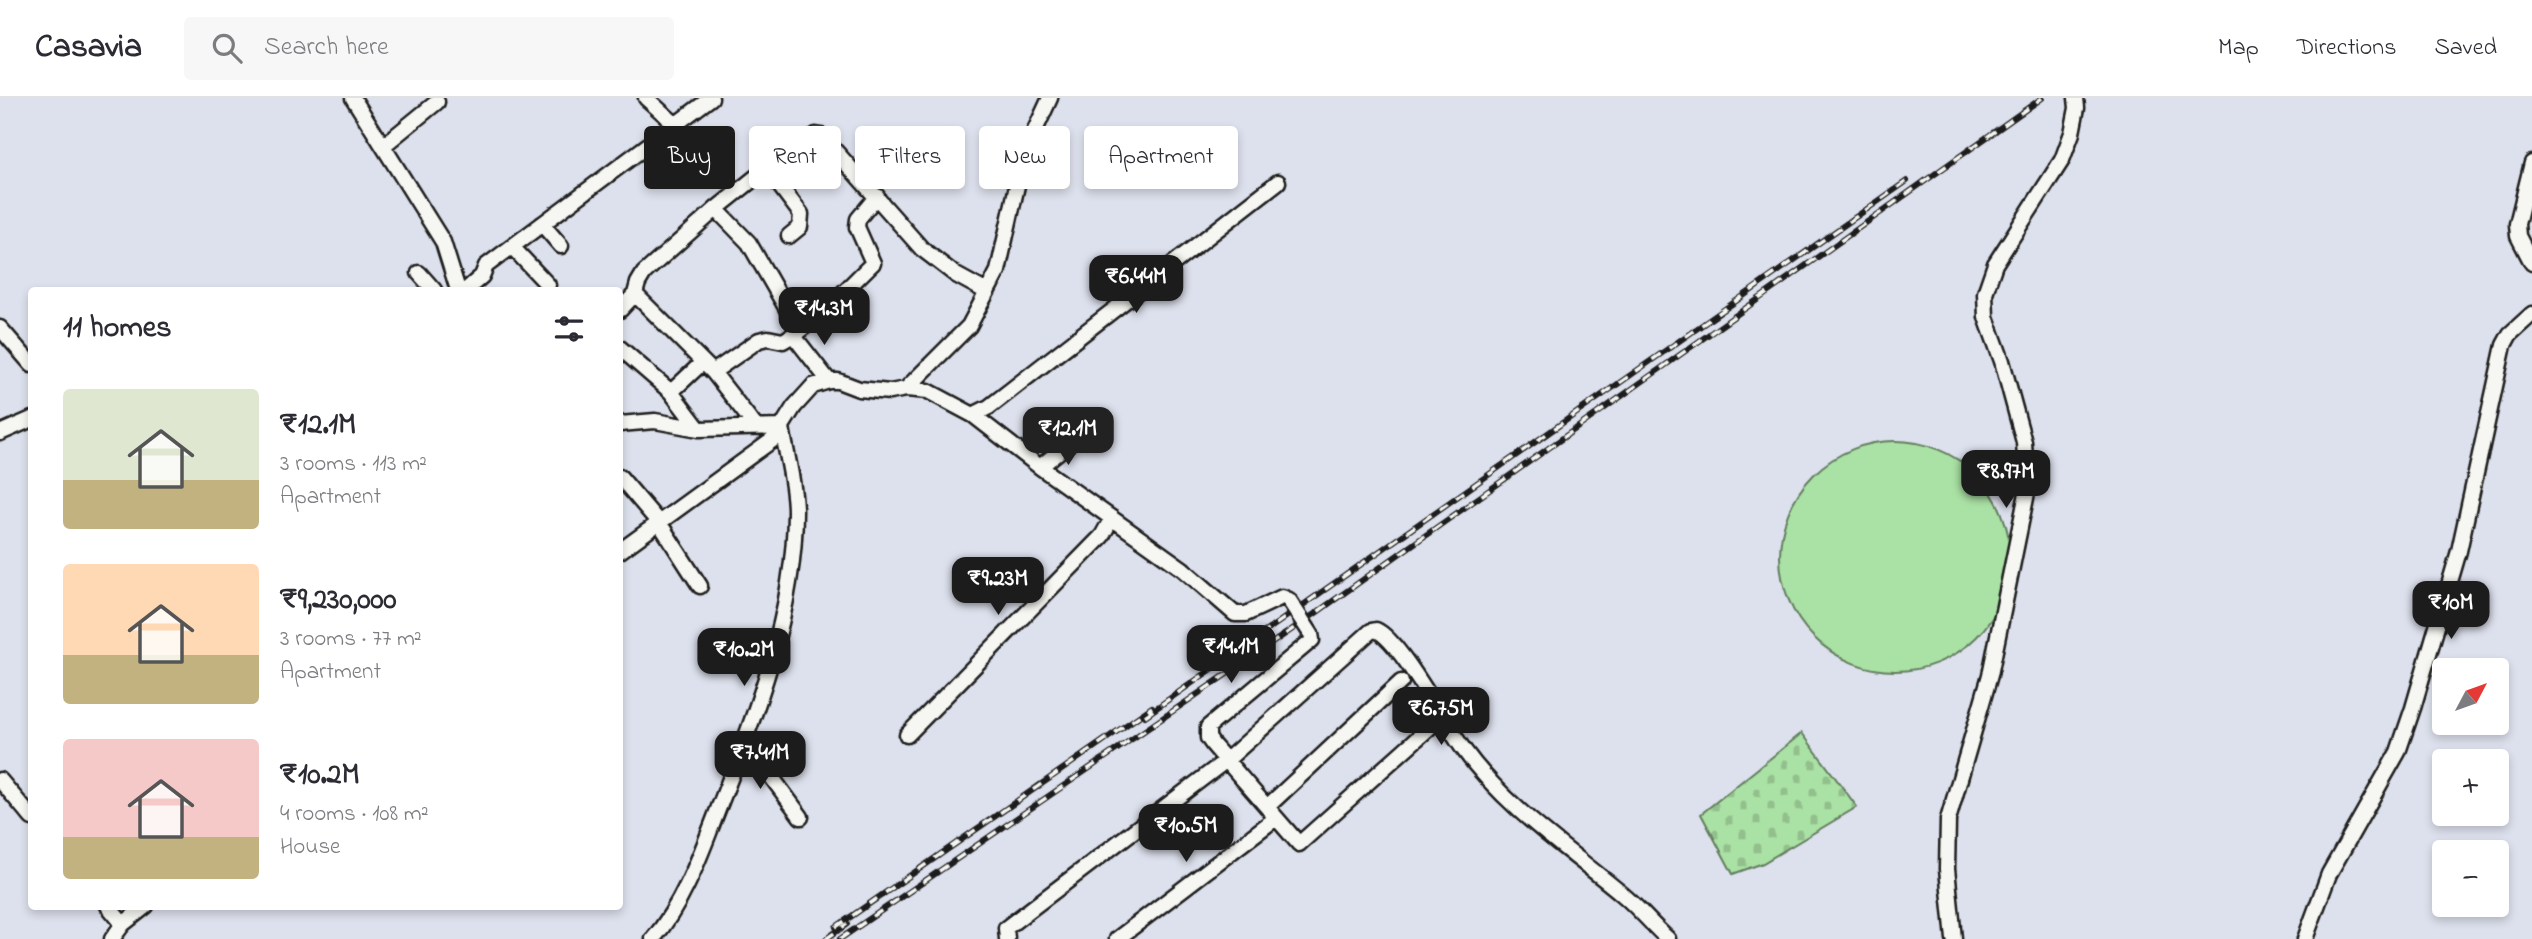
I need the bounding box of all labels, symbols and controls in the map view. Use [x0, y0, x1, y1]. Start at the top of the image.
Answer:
search box [184, 17, 674, 80]
text: Casavia [35, 24, 142, 72]
icon: search [208, 29, 246, 67]
text: Search here [264, 29, 389, 67]
text: Map [2218, 31, 2259, 66]
text: Directions [2297, 31, 2396, 66]
text: Saved [2434, 31, 2497, 66]
chip: Buy [644, 126, 735, 189]
chip: Rent [749, 126, 841, 189]
chip: Filters [855, 126, 965, 189]
chip: New [979, 126, 1070, 189]
chip: Apartment [1084, 126, 1238, 189]
pin: ₹6.44M [1079, 256, 1193, 315]
text: ₹6.44M [1105, 261, 1167, 294]
pin: ₹14.3M [767, 288, 881, 347]
text: ₹14.3M [795, 293, 853, 326]
text: 11 homes [63, 307, 171, 351]
icon: filters [550, 310, 588, 348]
text: ₹12.1M [280, 404, 356, 448]
pin: ₹12.1M [1011, 408, 1125, 467]
text: ₹12.1M [1039, 413, 1097, 446]
icon: home [119, 417, 203, 501]
text: 3 rooms · 113 m² [280, 448, 427, 481]
pin: ₹8.97M [1949, 450, 2063, 510]
text: ₹8.97M [1977, 456, 2035, 489]
text: Apartment [280, 481, 381, 514]
pin: ₹9.23M [941, 558, 1055, 617]
text: ₹9.23M [968, 563, 1028, 596]
text: ₹9,230,000 [280, 579, 397, 623]
pin: ₹10M [2410, 582, 2492, 641]
text: ₹10M [2428, 587, 2474, 620]
icon: home [119, 592, 203, 676]
text: 3 rooms · 77 m² [280, 623, 422, 656]
pin: ₹14.1M [1174, 626, 1288, 685]
pin: ₹10.2M [687, 628, 801, 688]
text: ₹14.1M [1203, 631, 1259, 664]
text: ₹10.2M [713, 634, 775, 667]
text: Apartment [280, 656, 381, 689]
north arrow [2432, 658, 2510, 735]
map controls [2432, 658, 2509, 917]
pin: ₹6.75M [1384, 688, 1498, 747]
text: ₹6.75M [1408, 693, 1474, 726]
pin: ₹7.41M [703, 732, 817, 791]
text: ₹7.41M [731, 737, 789, 770]
button: + [2432, 749, 2509, 826]
text: ₹10.2M [280, 754, 360, 798]
icon: home [119, 767, 203, 851]
text: 4 rooms · 108 m² [280, 798, 429, 831]
pin: ₹10.5M [1129, 804, 1243, 864]
text: ₹10.5M [1155, 810, 1217, 843]
text: House [280, 831, 340, 864]
button: − [2432, 840, 2509, 917]

